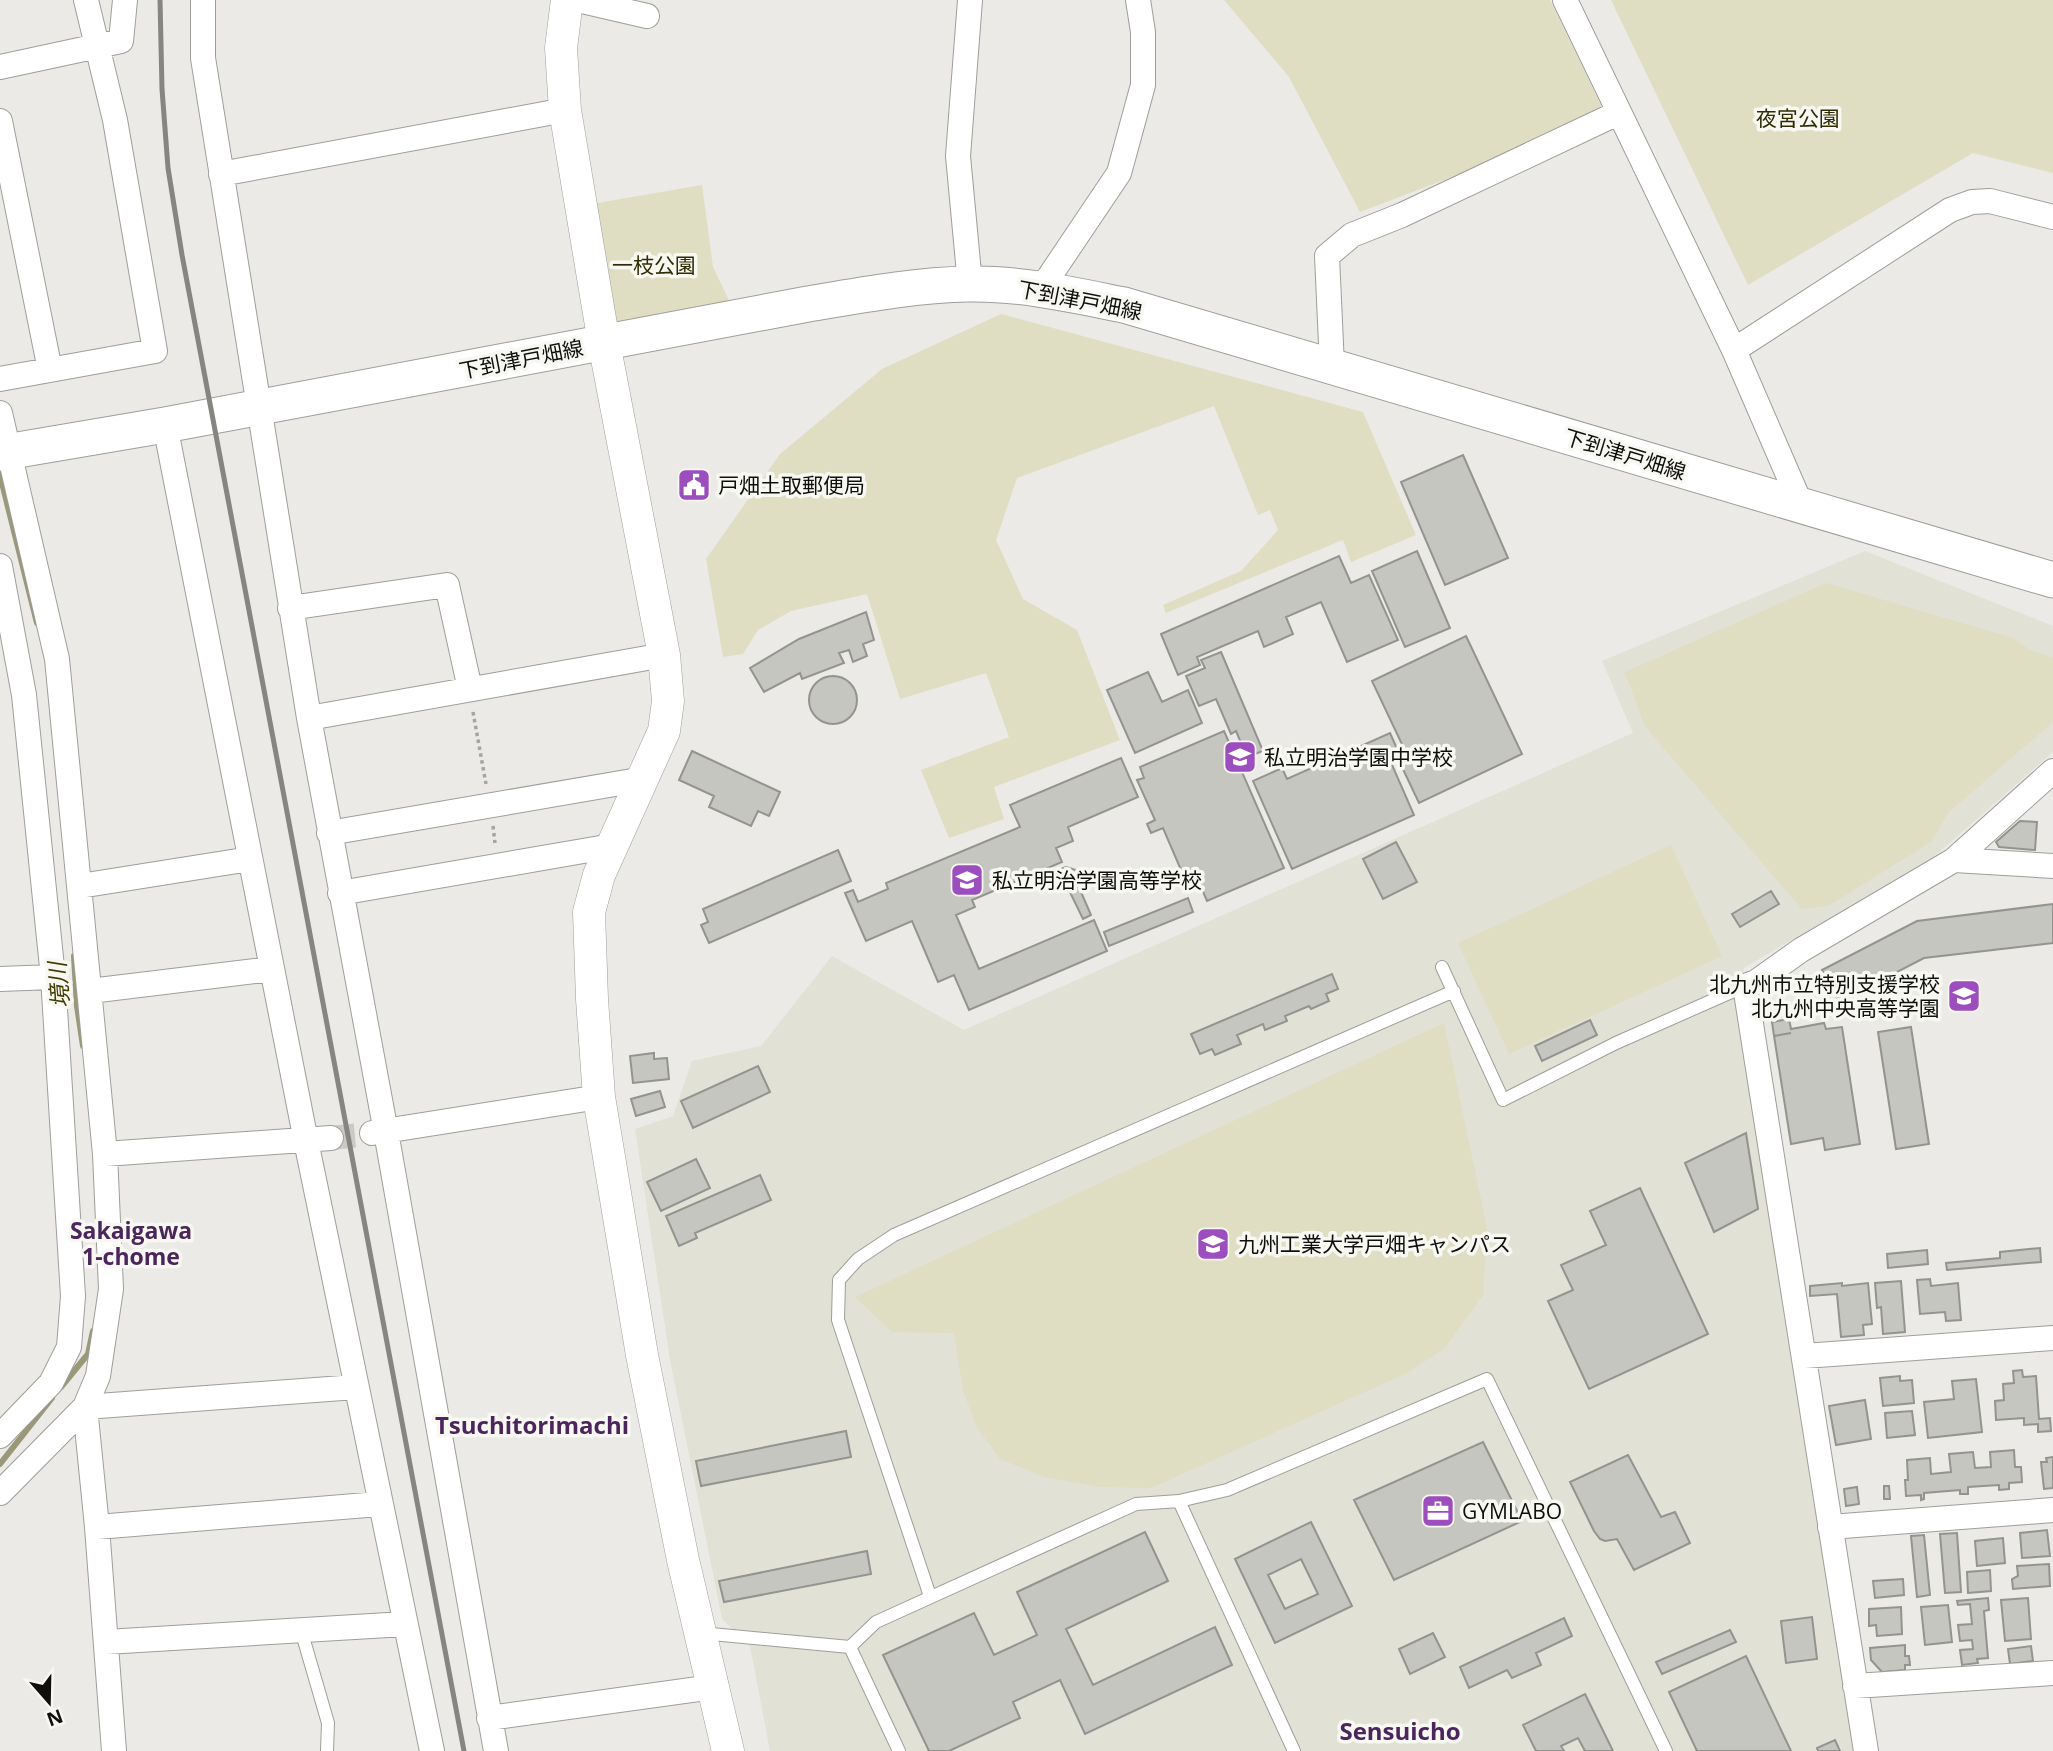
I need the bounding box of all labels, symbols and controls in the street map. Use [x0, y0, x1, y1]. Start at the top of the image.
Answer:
park label: 夜宮公園 [1756, 104, 1840, 132]
park label: 一枝公園 [612, 251, 696, 279]
street label: 下到津戸畑線 [1015, 274, 1145, 326]
street label: 下到津戸畑線 [456, 333, 586, 385]
street label: 下到津戸畑線 [1561, 422, 1689, 486]
public building icon: 戸畑土取郵便局 [675, 466, 713, 504]
place label: 戸畑土取郵便局 [718, 471, 865, 499]
school or university icon: 私立明治学園中学校 [1221, 738, 1259, 776]
place label: 私立明治学園中学校 [1264, 743, 1453, 771]
school or university icon: 私立明治学園高等学校 [948, 861, 986, 899]
place label: 私立明治学園高等学校 [992, 866, 1202, 894]
water label: 境川 [40, 958, 76, 1009]
place label: 北九州市立特別支援学校 北九州中央高等学園 [1709, 970, 1940, 1022]
school or university icon: 北九州市立特別支援学校 北九州中央高等学園 [1945, 977, 1983, 1015]
district label: Sakaigawa 1-chome [70, 1214, 192, 1272]
school or university icon: 九州工業大学戸畑キャンパス [1194, 1225, 1232, 1263]
place label: 九州工業大学戸畑キャンパス [1238, 1230, 1511, 1258]
district label: Tsuchitorimachi [435, 1408, 629, 1441]
office icon: GYMLABO [1419, 1492, 1457, 1530]
place label: GYMLABO [1462, 1497, 1562, 1525]
north arrow [14, 1667, 84, 1737]
text: N [43, 1703, 67, 1733]
district label: Sensuicho [1339, 1714, 1461, 1747]

